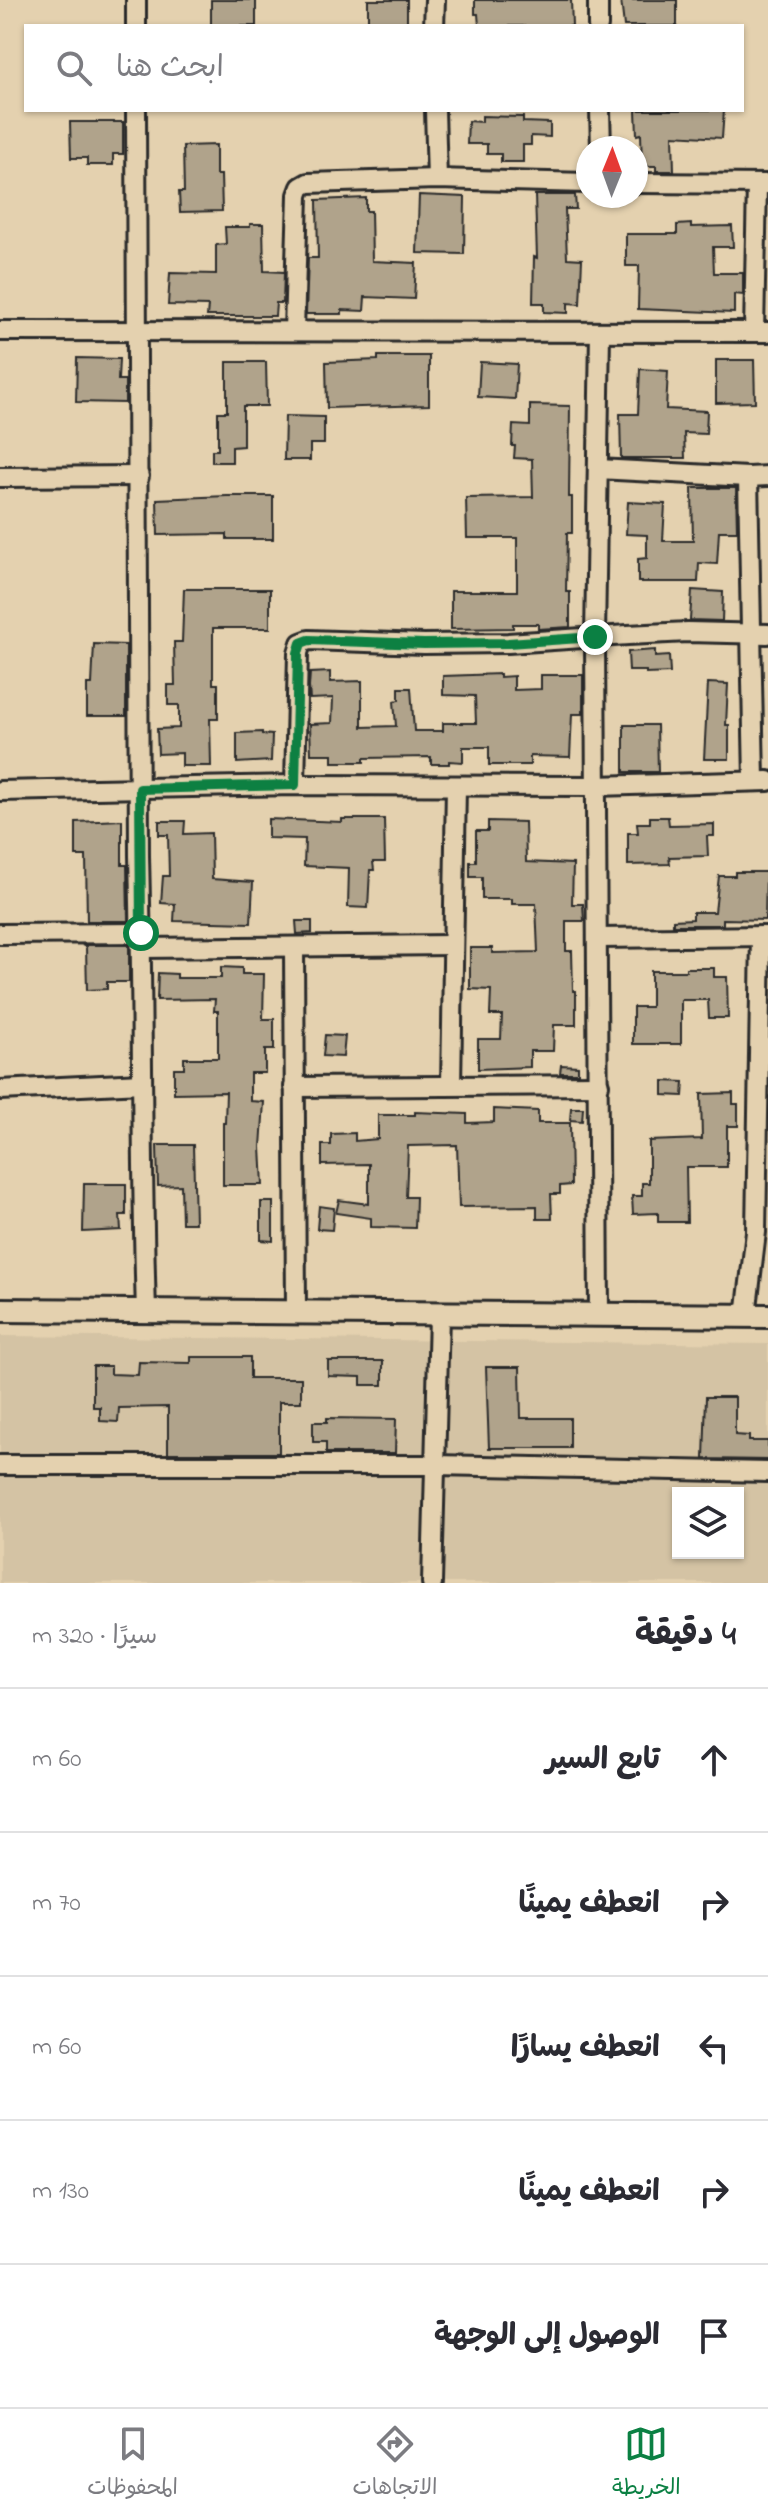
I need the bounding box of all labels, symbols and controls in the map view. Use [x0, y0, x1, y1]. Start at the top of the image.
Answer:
search box [24, 24, 744, 112]
icon: search [52, 46, 96, 90]
text: ابحث هنا [116, 47, 224, 91]
north arrow [576, 136, 648, 208]
route end [577, 619, 613, 655]
route start [123, 915, 159, 951]
map controls [672, 1487, 744, 1559]
button: layers [672, 1487, 744, 1559]
text: 4 دقيقة [635, 1611, 736, 1661]
text: سيرًا · 320 m [32, 1618, 157, 1656]
icon: ahead [692, 1738, 736, 1782]
text: تابع السير [546, 1739, 660, 1783]
text: 60 m [32, 1741, 81, 1779]
icon: right [692, 1882, 736, 1926]
text: انعطف يمينًا [519, 1883, 660, 1927]
text: 70 m [32, 1885, 81, 1923]
icon: left [692, 2026, 736, 2070]
text: انعطف يسارًا [511, 2027, 660, 2071]
text: 60 m [32, 2029, 81, 2067]
icon: right [692, 2170, 736, 2214]
text: انعطف يمينًا [519, 2171, 660, 2215]
text: 130 m [32, 2173, 89, 2211]
icon: arrive [692, 2314, 736, 2358]
text: الوصول إلى الوجهة [434, 2315, 660, 2359]
tab: المحفوظات [87, 2422, 178, 2506]
tab: الاتجاهات [353, 2422, 437, 2506]
tab: الخريطة [612, 2422, 681, 2506]

